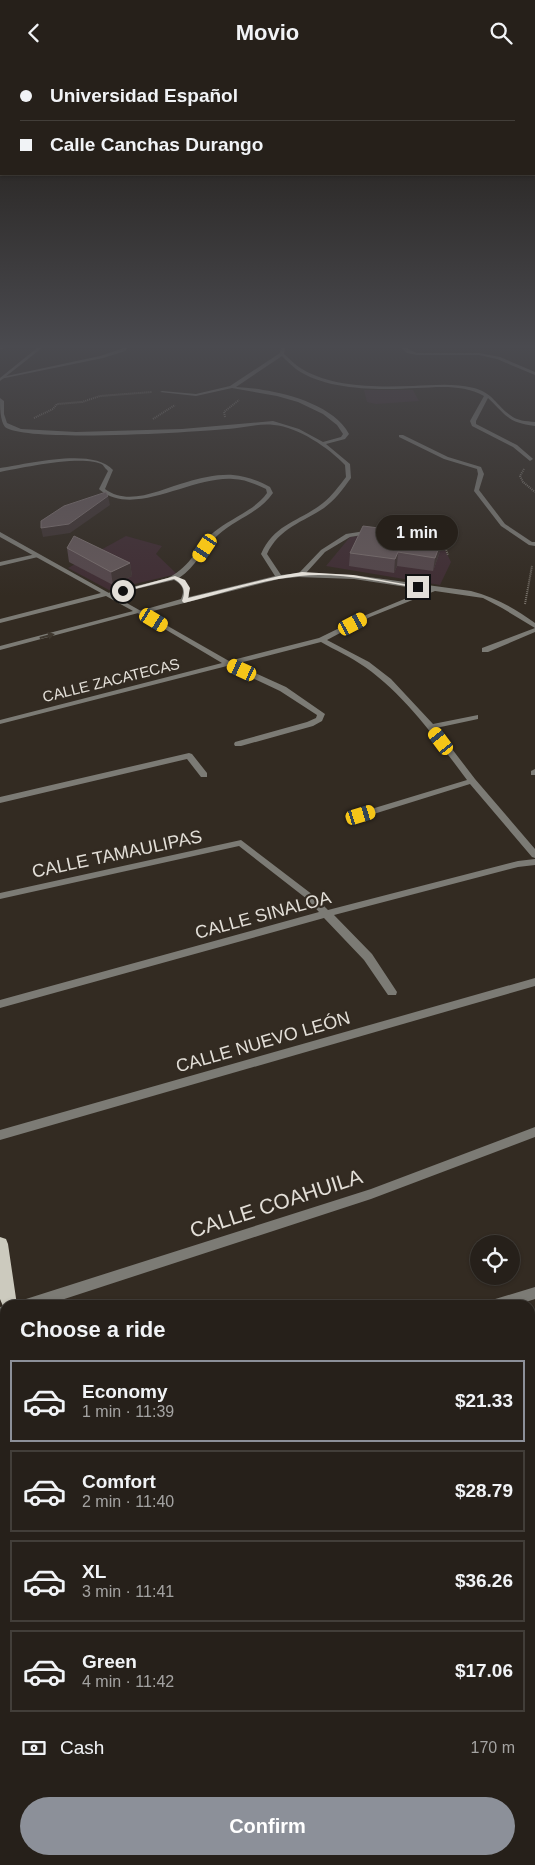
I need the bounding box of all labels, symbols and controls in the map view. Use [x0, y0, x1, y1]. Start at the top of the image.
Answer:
icon: back [20, 19, 48, 47]
icon: search [487, 19, 515, 47]
text: Movio [236, 20, 299, 45]
text: Universidad Español [50, 85, 238, 106]
text: Calle Canchas Durango [50, 134, 263, 155]
callout: 1 min [377, 515, 459, 549]
text: 1 min [396, 524, 438, 541]
car [190, 531, 219, 565]
route end [407, 576, 429, 598]
route start [112, 580, 134, 602]
car [137, 606, 170, 634]
car [336, 610, 369, 638]
one-way arrow [40, 631, 55, 639]
street label: CALLE ZACATECAS [41, 655, 181, 705]
car [225, 657, 258, 683]
car [425, 725, 456, 757]
car [344, 803, 377, 827]
street label: CALLE TAMAULIPAS [30, 826, 204, 882]
street label: CALLE SINALOA [193, 887, 333, 943]
street label: CALLE NUEVO LEÓN [173, 1007, 352, 1076]
street label: CALLE COAHUILA [187, 1164, 365, 1242]
map controls [470, 1235, 520, 1285]
button: locate [470, 1235, 520, 1285]
text: Choose a ride [20, 1317, 165, 1342]
icon: car [22, 1379, 67, 1424]
text: Economy [82, 1381, 168, 1402]
text: $21.33 [455, 1390, 513, 1411]
text: 1 min · 11:39 [82, 1403, 174, 1420]
icon: car [22, 1469, 67, 1514]
text: Comfort [82, 1471, 156, 1492]
text: $28.79 [455, 1480, 513, 1501]
text: 2 min · 11:40 [82, 1493, 174, 1510]
icon: car [22, 1559, 67, 1604]
text: XL [82, 1561, 106, 1582]
text: $36.26 [455, 1570, 513, 1591]
text: 3 min · 11:41 [82, 1583, 174, 1600]
icon: car [22, 1649, 67, 1694]
text: Green [82, 1651, 137, 1672]
text: $17.06 [455, 1660, 513, 1681]
text: 4 min · 11:42 [82, 1673, 174, 1690]
icon: cash [20, 1734, 48, 1762]
text: Cash [60, 1737, 104, 1758]
text: 170 m [471, 1739, 515, 1756]
button: Confirm [20, 1797, 515, 1855]

